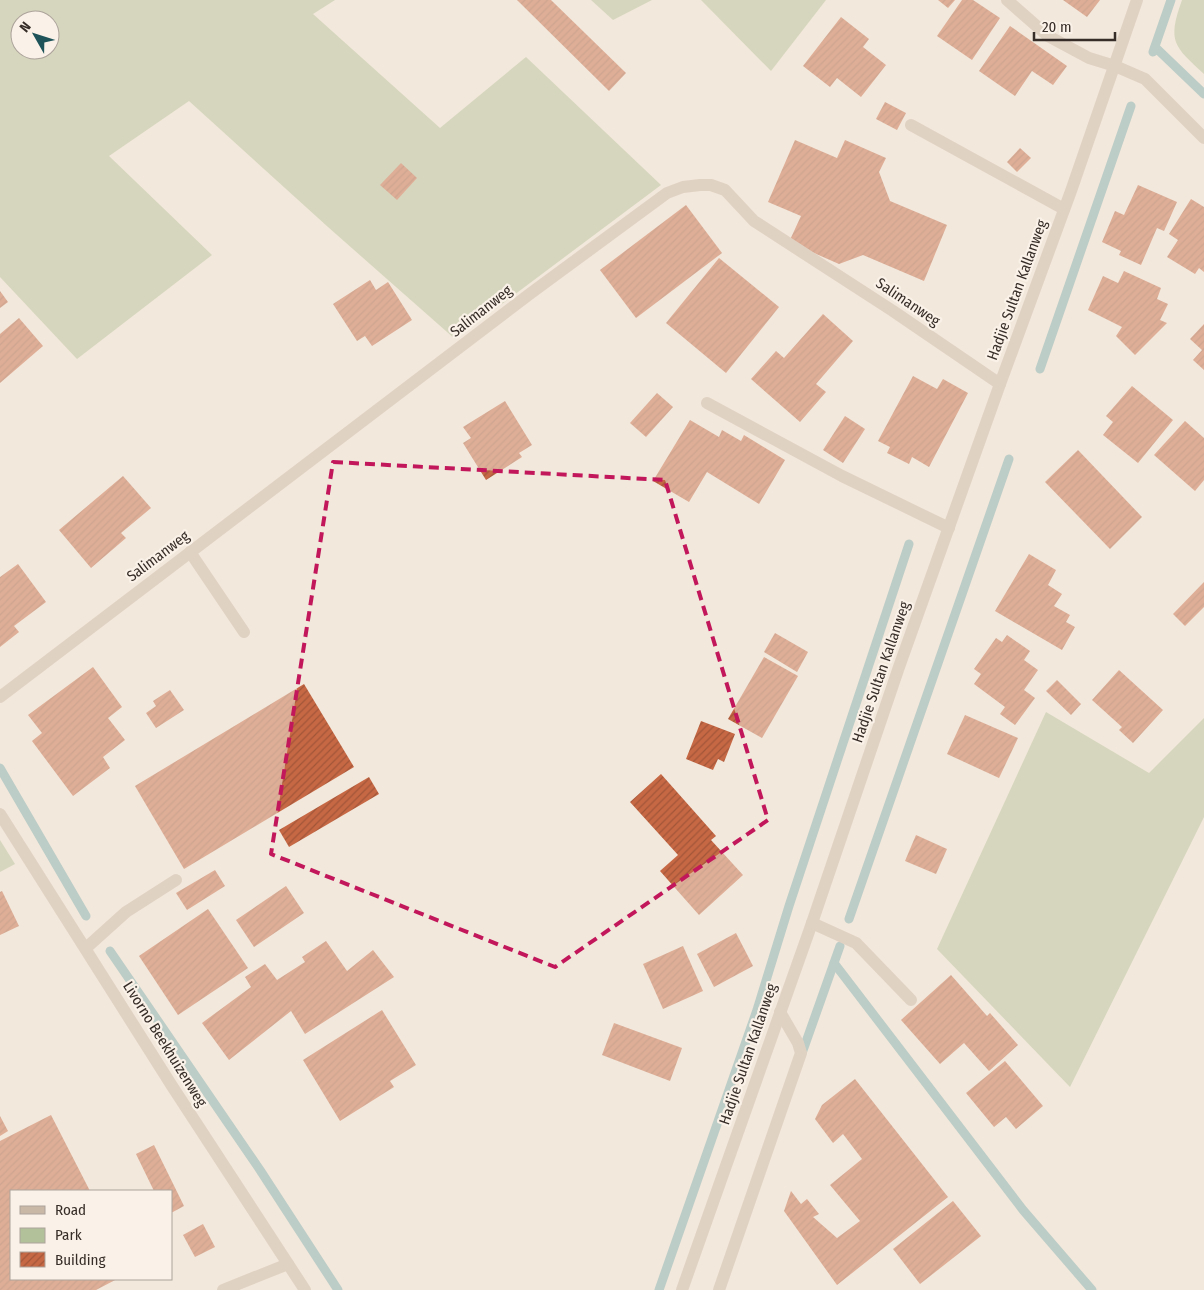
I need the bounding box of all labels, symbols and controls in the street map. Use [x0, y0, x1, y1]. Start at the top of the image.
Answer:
north arrow [10, 10, 60, 60]
scale bar [1034, 10, 1115, 42]
text: 20 m [1042, 18, 1072, 36]
text: N [16, 19, 35, 36]
street label: Hadjie Sultan Kallanweg [983, 217, 1051, 363]
street label: Salimanweg [873, 274, 943, 330]
street label: Salimanweg [447, 281, 515, 341]
street label: Salimanweg [123, 527, 193, 585]
street label: Hadjie Sultan Kallanweg [848, 599, 914, 745]
street label: Livorno Beekhuizenweg [119, 978, 211, 1110]
street label: Hadjie Sultan Kallanweg [715, 981, 781, 1127]
legend [10, 1190, 172, 1280]
text: Road [55, 1201, 86, 1219]
text: Park [55, 1226, 82, 1244]
text: Building [55, 1251, 106, 1269]

